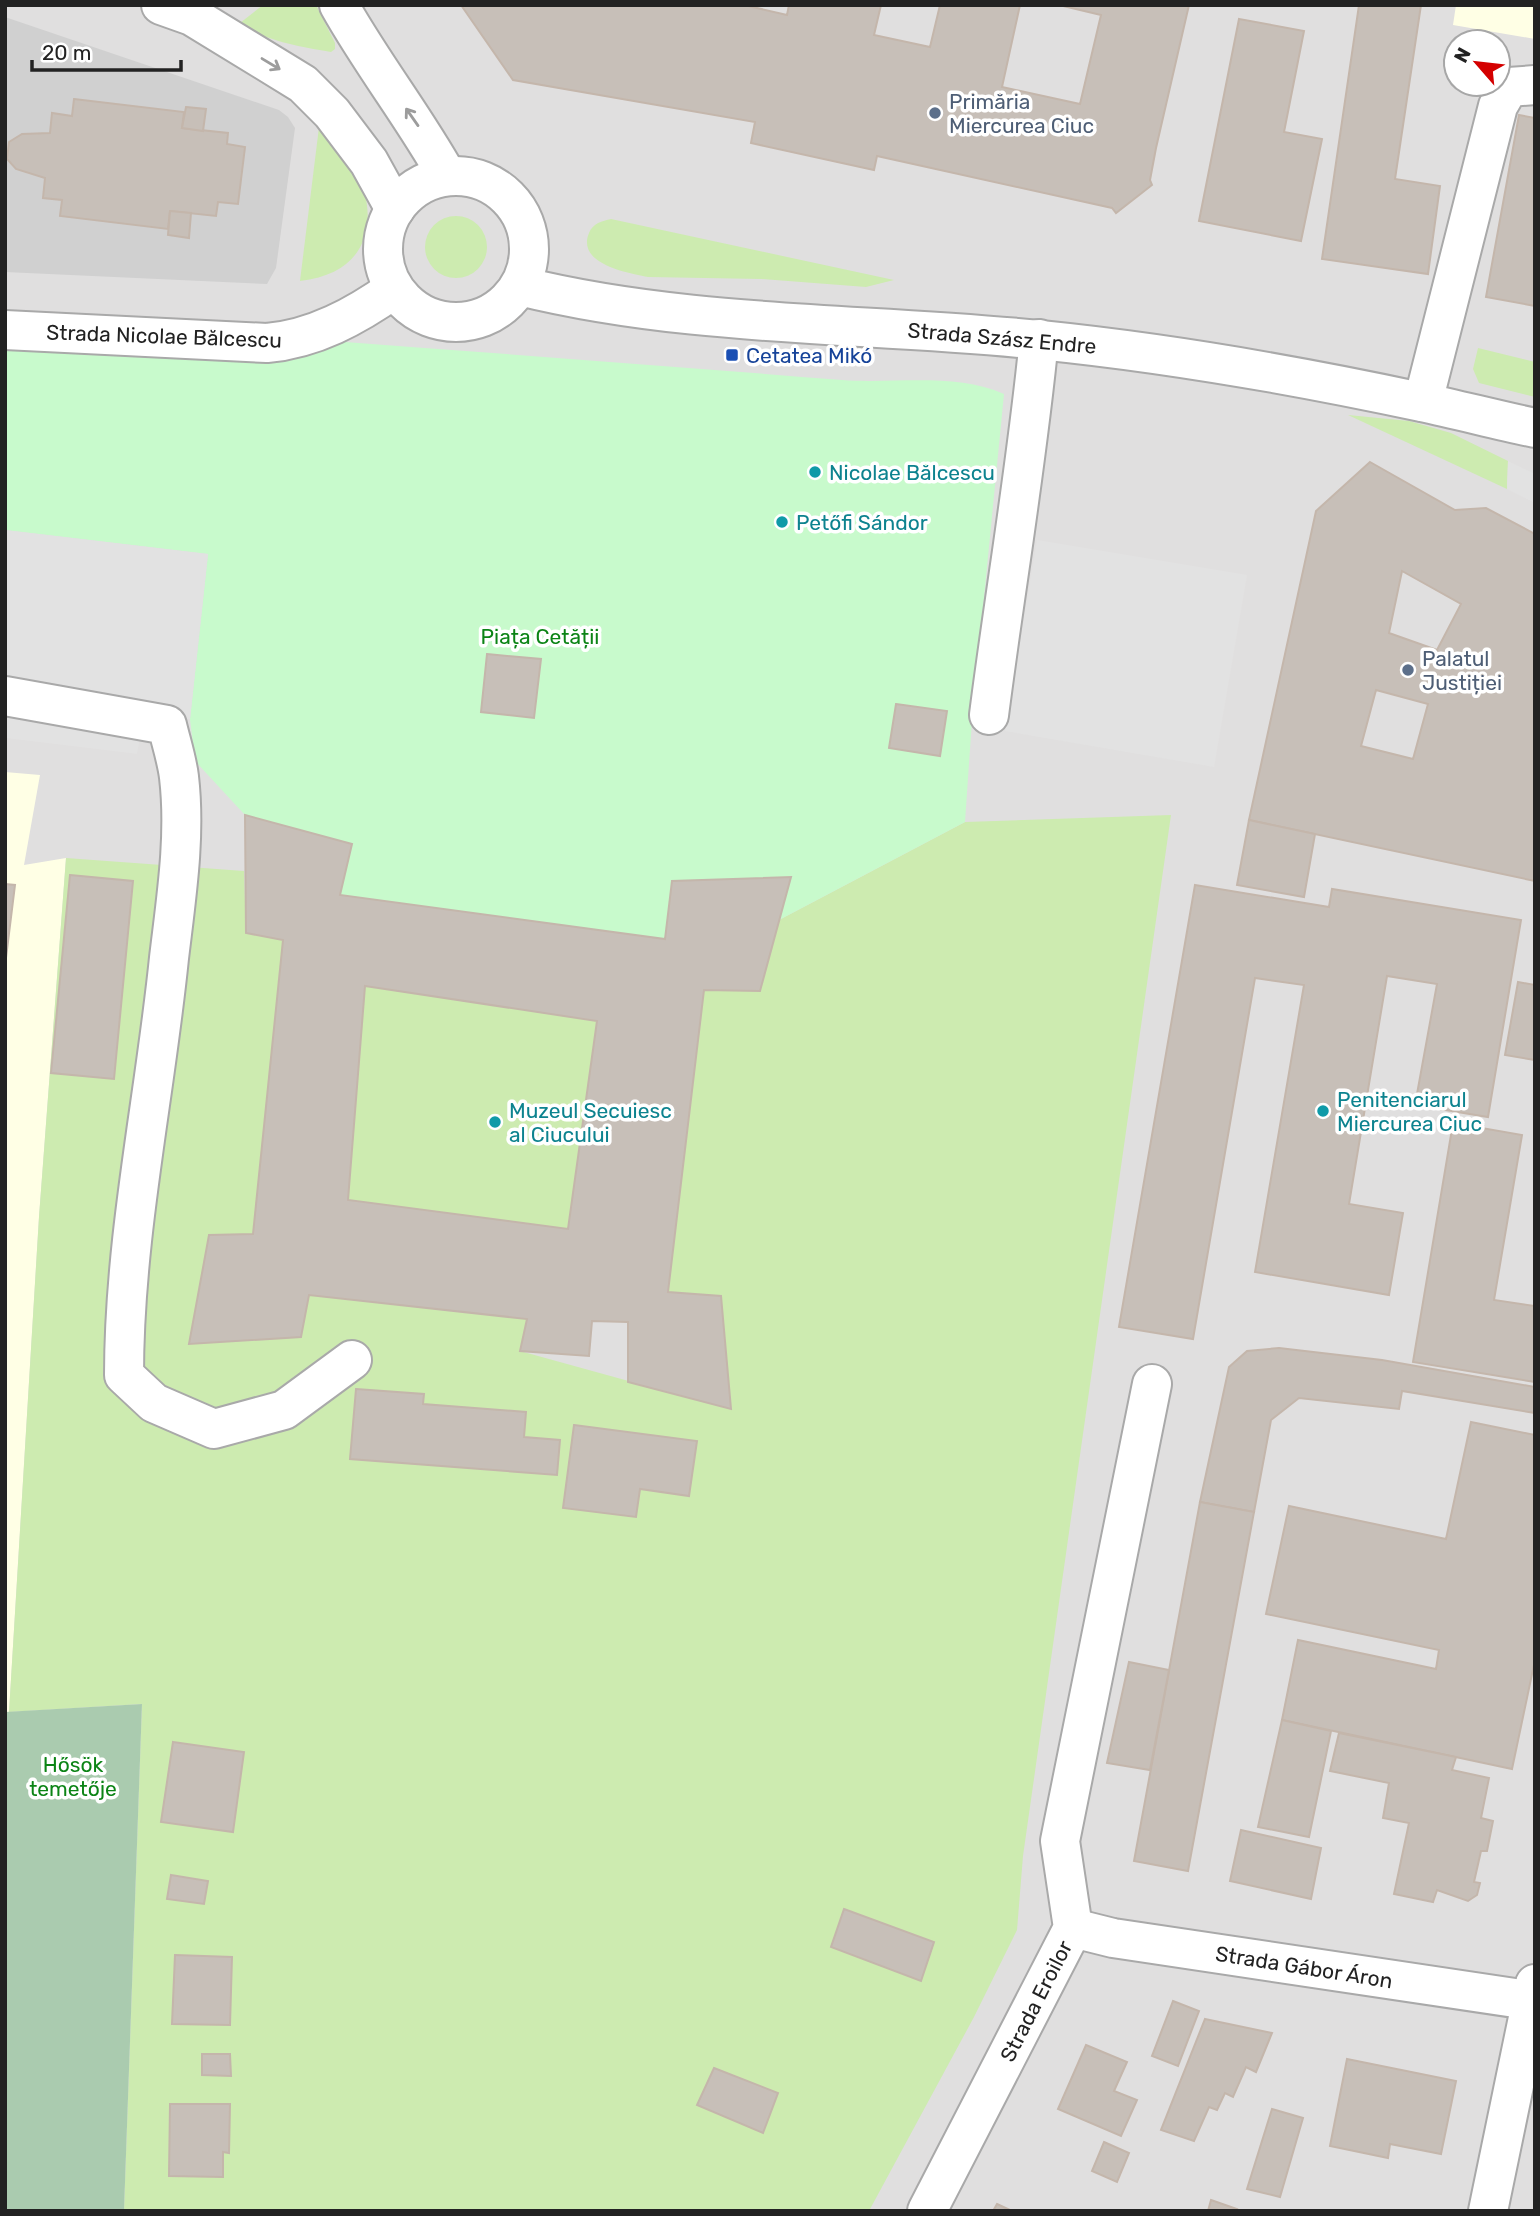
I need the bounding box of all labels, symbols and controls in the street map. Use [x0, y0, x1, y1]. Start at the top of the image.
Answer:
scale bar [32, 28, 180, 72]
north arrow [1442, 28, 1512, 98]
text: 20 m [42, 40, 91, 65]
text: N [1449, 44, 1476, 67]
one-way arrow [261, 57, 281, 71]
place label: Primăria Miercurea Ciuc [949, 89, 1094, 138]
marker: Primăria Miercurea Ciuc [927, 105, 943, 121]
one-way arrow [405, 108, 419, 127]
street label: Strada Szász Endre [907, 317, 1097, 359]
street label: Strada Nicolae Bălcescu [46, 319, 282, 353]
place label: Cetatea Mikó [746, 343, 872, 368]
marker: Cetatea Mikó [724, 347, 740, 363]
place label: Nicolae Bălcescu [829, 460, 995, 485]
marker: Nicolae Bălcescu [807, 464, 823, 480]
place label: Petőfi Sándor [796, 510, 928, 535]
marker: Petőfi Sándor [774, 514, 790, 530]
park label: Piața Cetății [481, 624, 599, 649]
place label: Palatul Justiției [1422, 646, 1502, 695]
marker: Palatul Justiției [1400, 662, 1416, 678]
place label: Penitenciarul Miercurea Ciuc [1337, 1087, 1482, 1136]
place label: Muzeul Secuiesc al Ciucului [509, 1098, 672, 1147]
marker: Penitenciarul Miercurea Ciuc [1315, 1103, 1331, 1119]
marker: Muzeul Secuiesc al Ciucului [487, 1114, 503, 1130]
park label: Hősök temetője [29, 1752, 117, 1801]
street label: Strada Eroilor [995, 1936, 1077, 2066]
street label: Strada Gábor Áron [1214, 1941, 1394, 1993]

